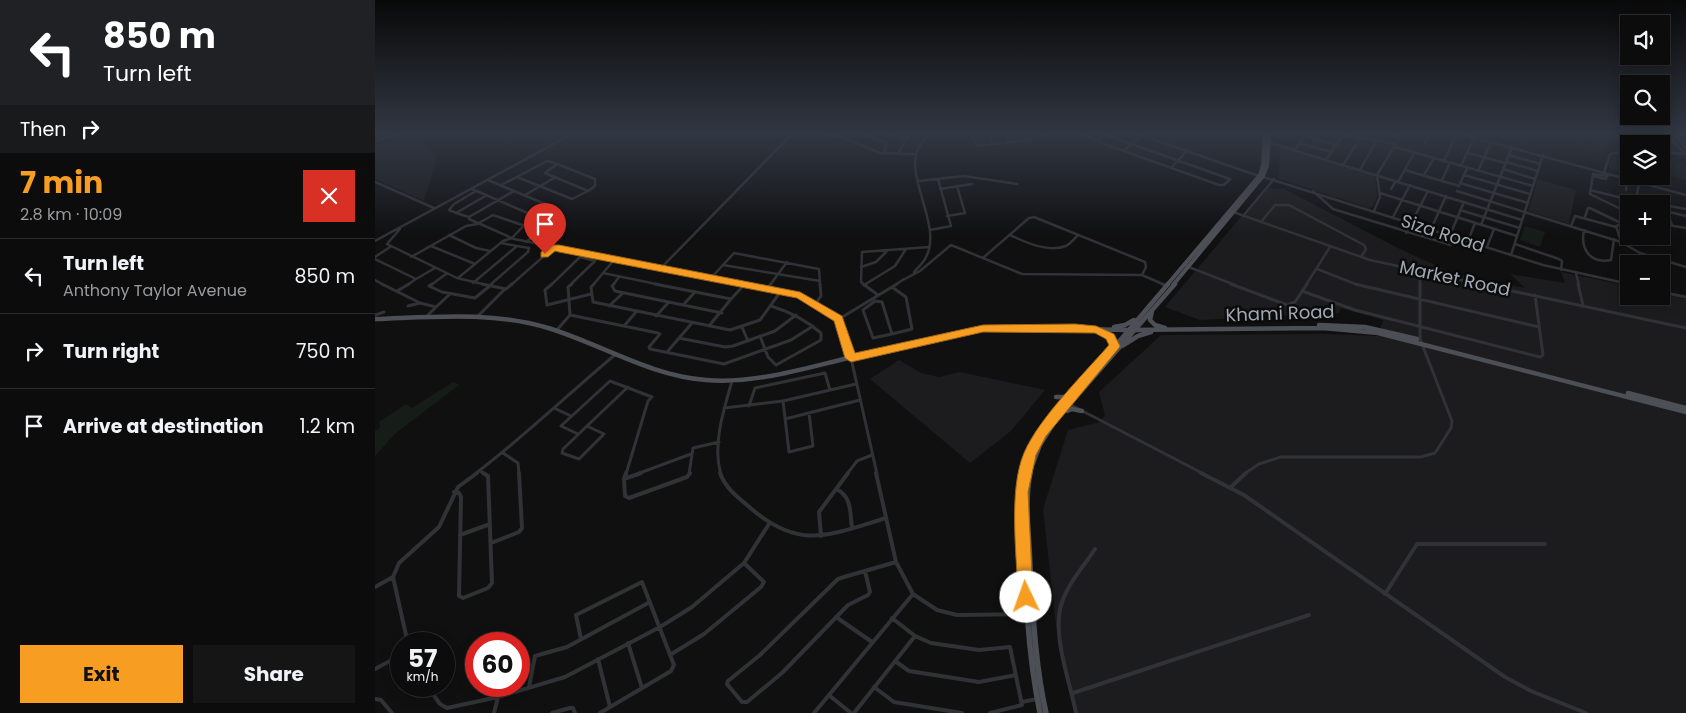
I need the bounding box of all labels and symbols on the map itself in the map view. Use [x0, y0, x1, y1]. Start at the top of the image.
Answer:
pin [524, 203, 566, 254]
street label: Siza Road [1398, 208, 1488, 258]
street label: Market Road [1397, 254, 1513, 302]
street label: Khami Road [1225, 299, 1335, 327]
position arrow [999, 570, 1051, 622]
speed limit sign: 60 [465, 632, 530, 697]

